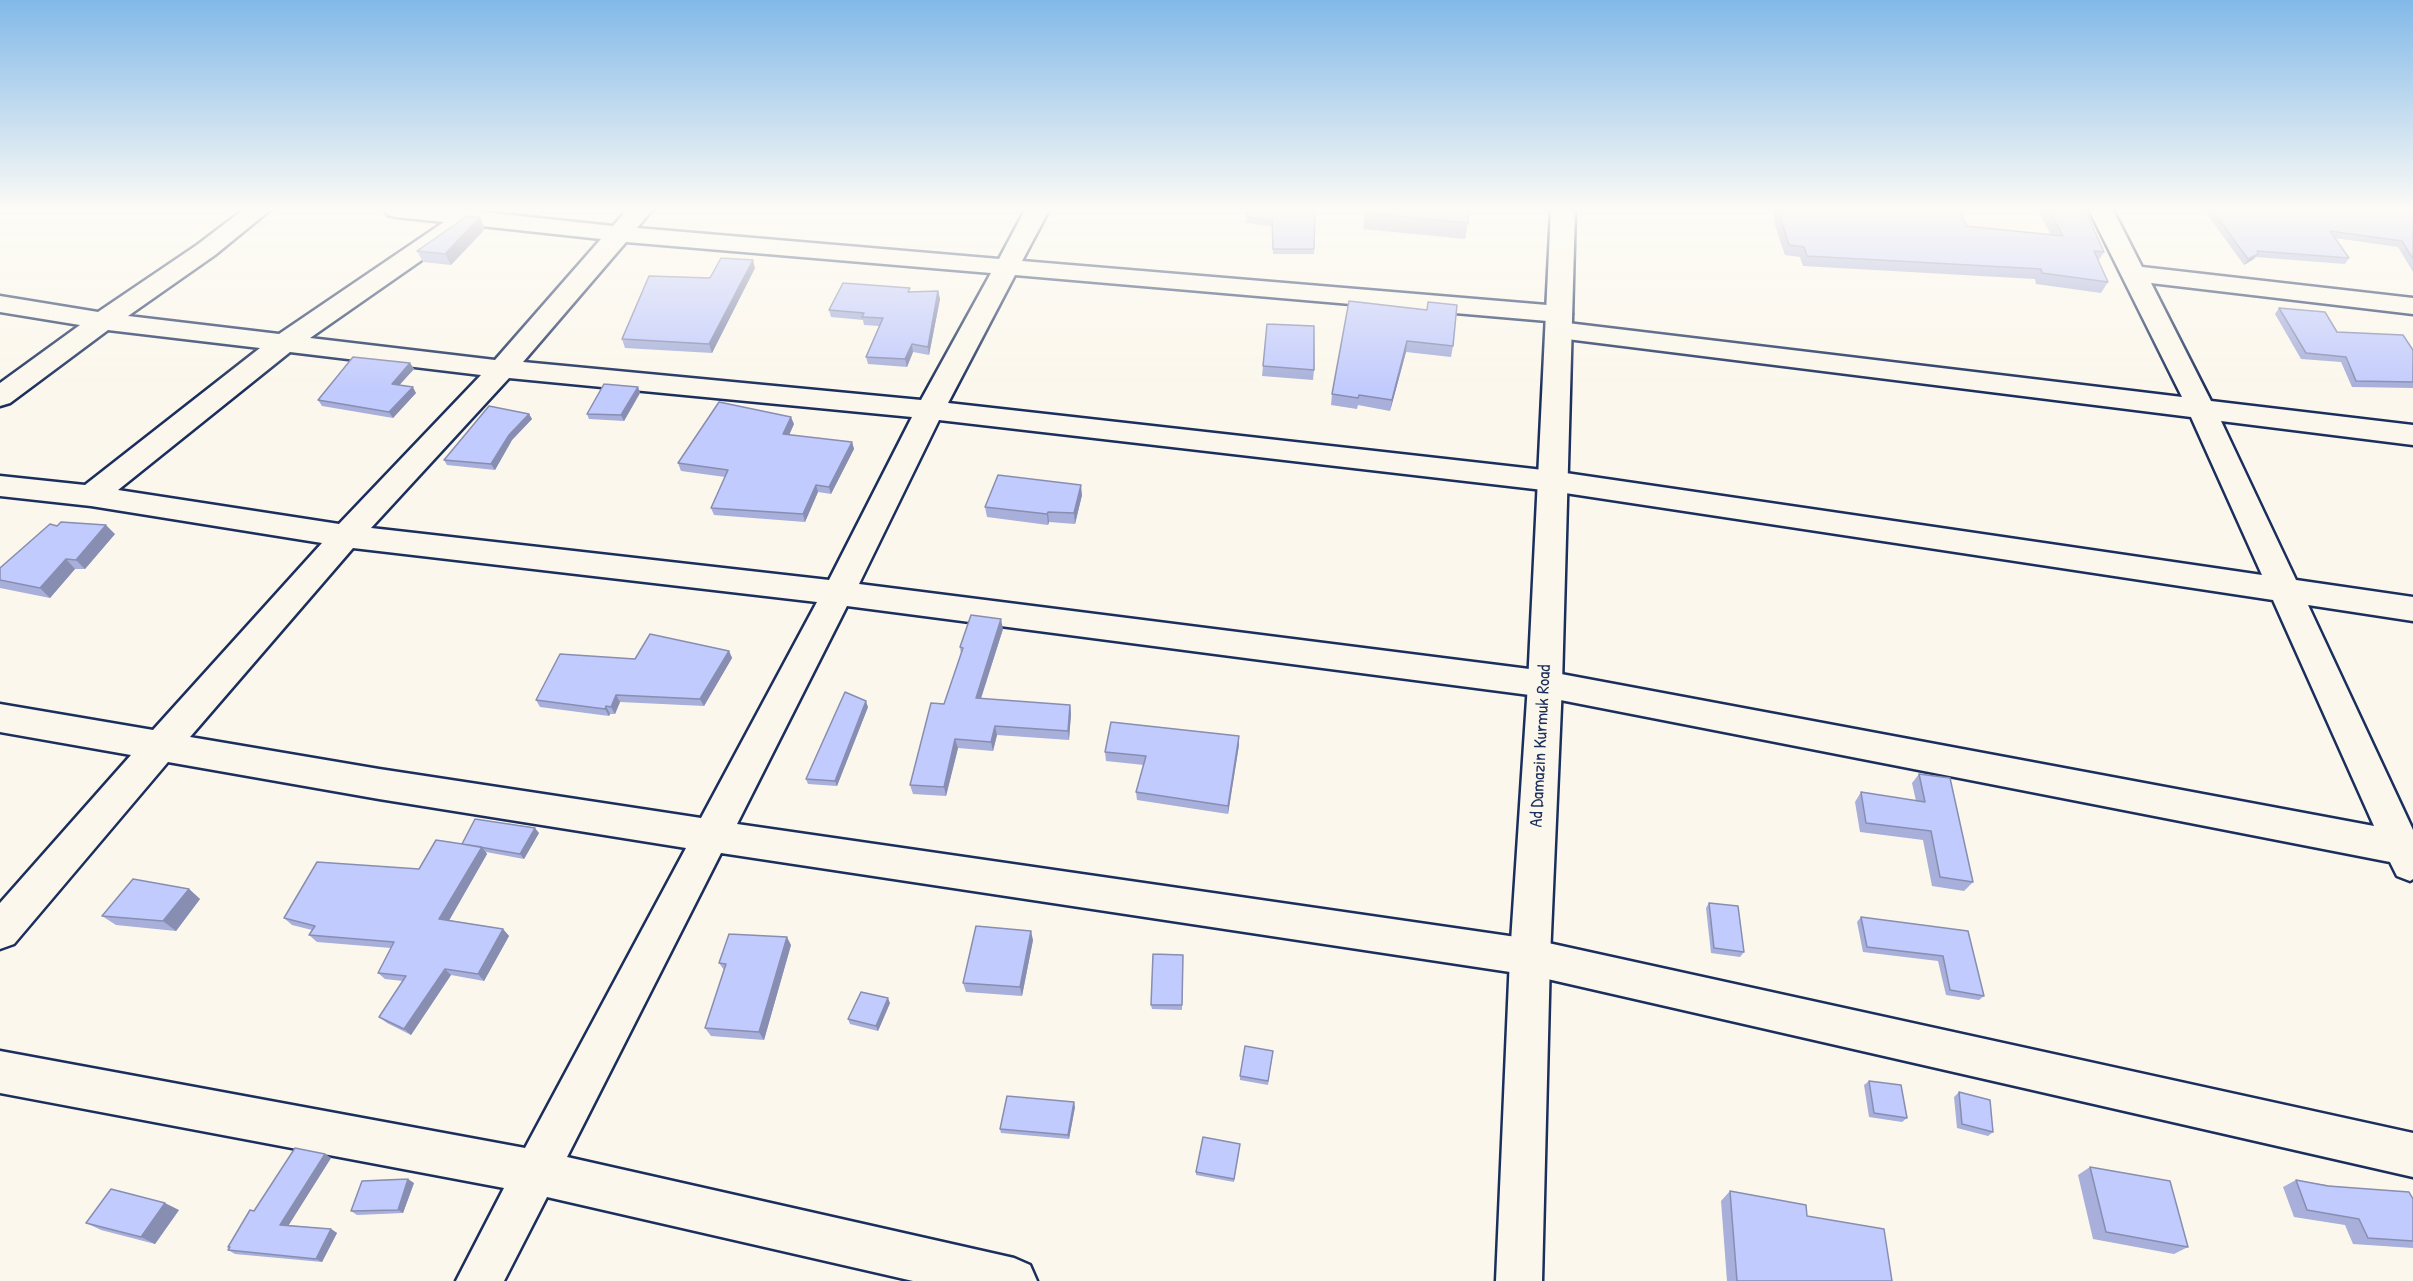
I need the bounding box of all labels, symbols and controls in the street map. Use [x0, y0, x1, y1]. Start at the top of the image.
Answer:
street label: Ad Damazin Kurmuk Road [1526, 664, 1556, 828]

